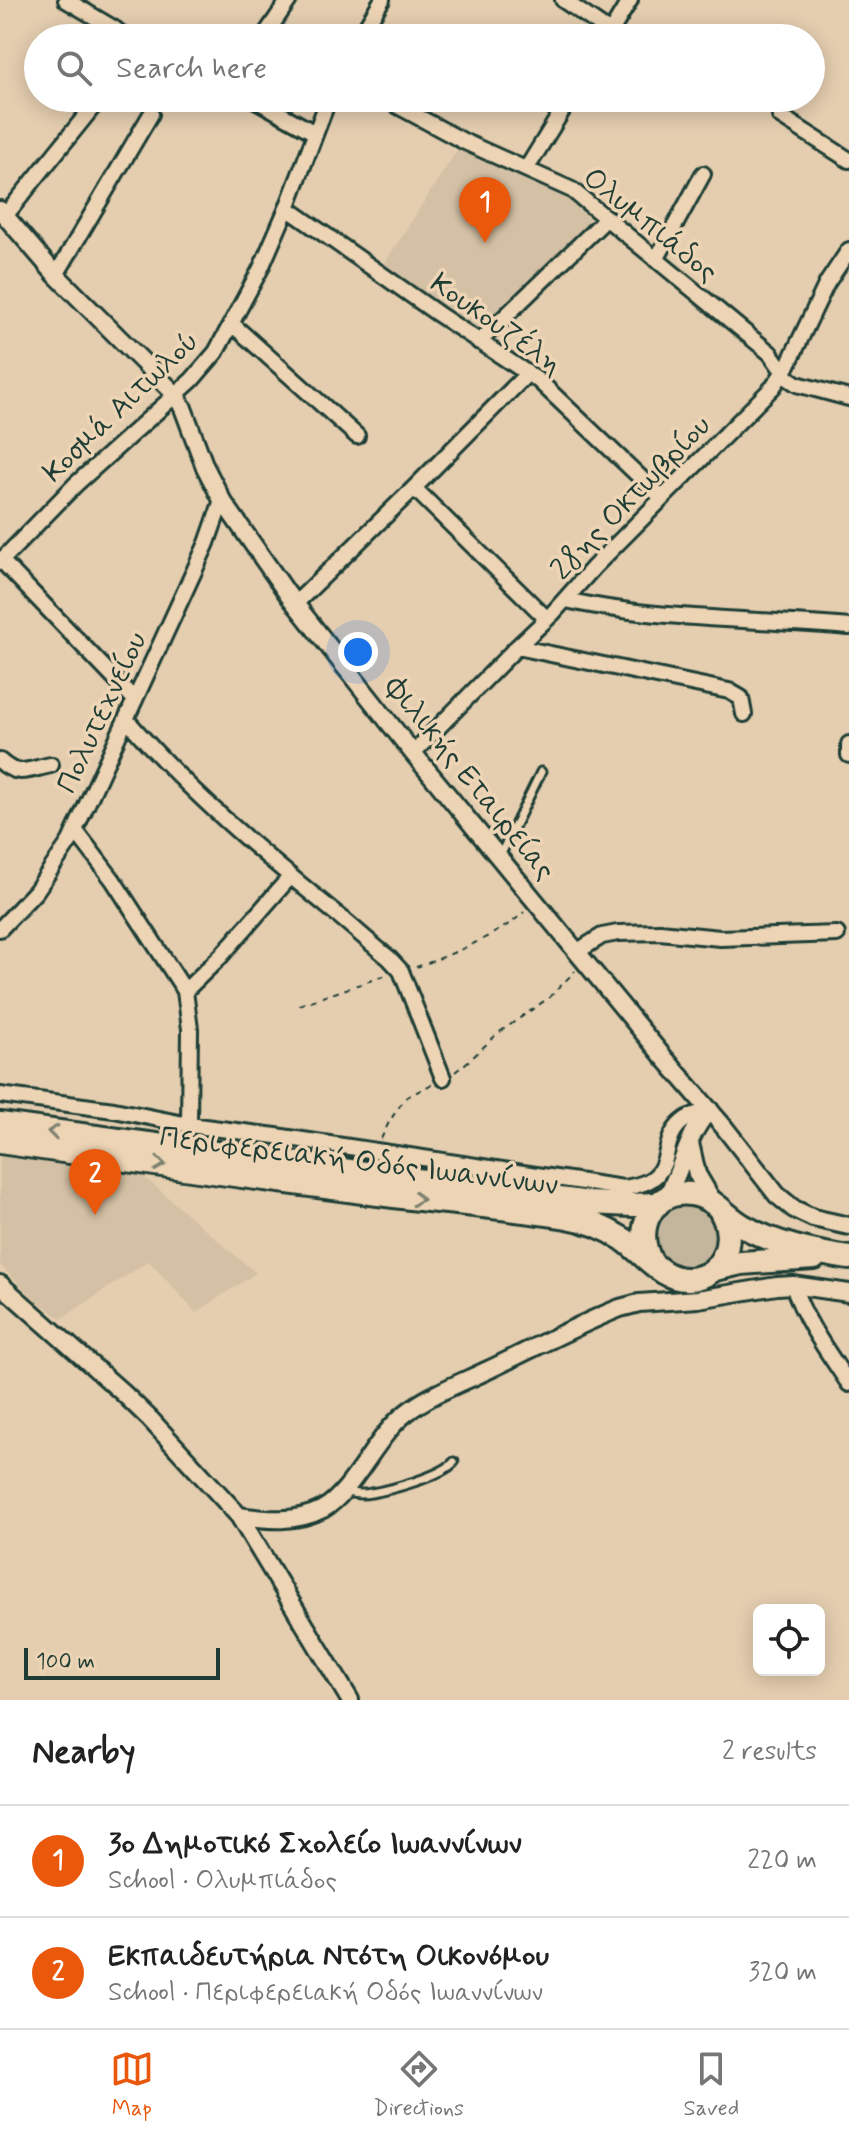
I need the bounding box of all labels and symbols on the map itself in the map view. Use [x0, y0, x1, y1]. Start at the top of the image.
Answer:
street label: Ολυμπιάδος [574, 159, 726, 292]
pin: 1 [459, 177, 511, 243]
street label: Κουκουζέλη [422, 264, 570, 384]
street label: Κοσμά Αιτωλού [34, 322, 208, 492]
street label: 28ης Οκτωβρίου [542, 407, 720, 589]
street label: Πολυτεχνείου [48, 626, 157, 800]
your location [338, 632, 378, 672]
street label: Φιλικής Εταιρείας [375, 668, 564, 889]
street label: Περιφερειακή Οδός Ιωαννίνων [157, 1118, 560, 1205]
one-way arrow [46, 1123, 59, 1140]
pin: 2 [69, 1149, 121, 1215]
one-way arrow [154, 1156, 167, 1173]
one-way arrow [411, 1190, 425, 1207]
scale bar [24, 1644, 220, 1680]

